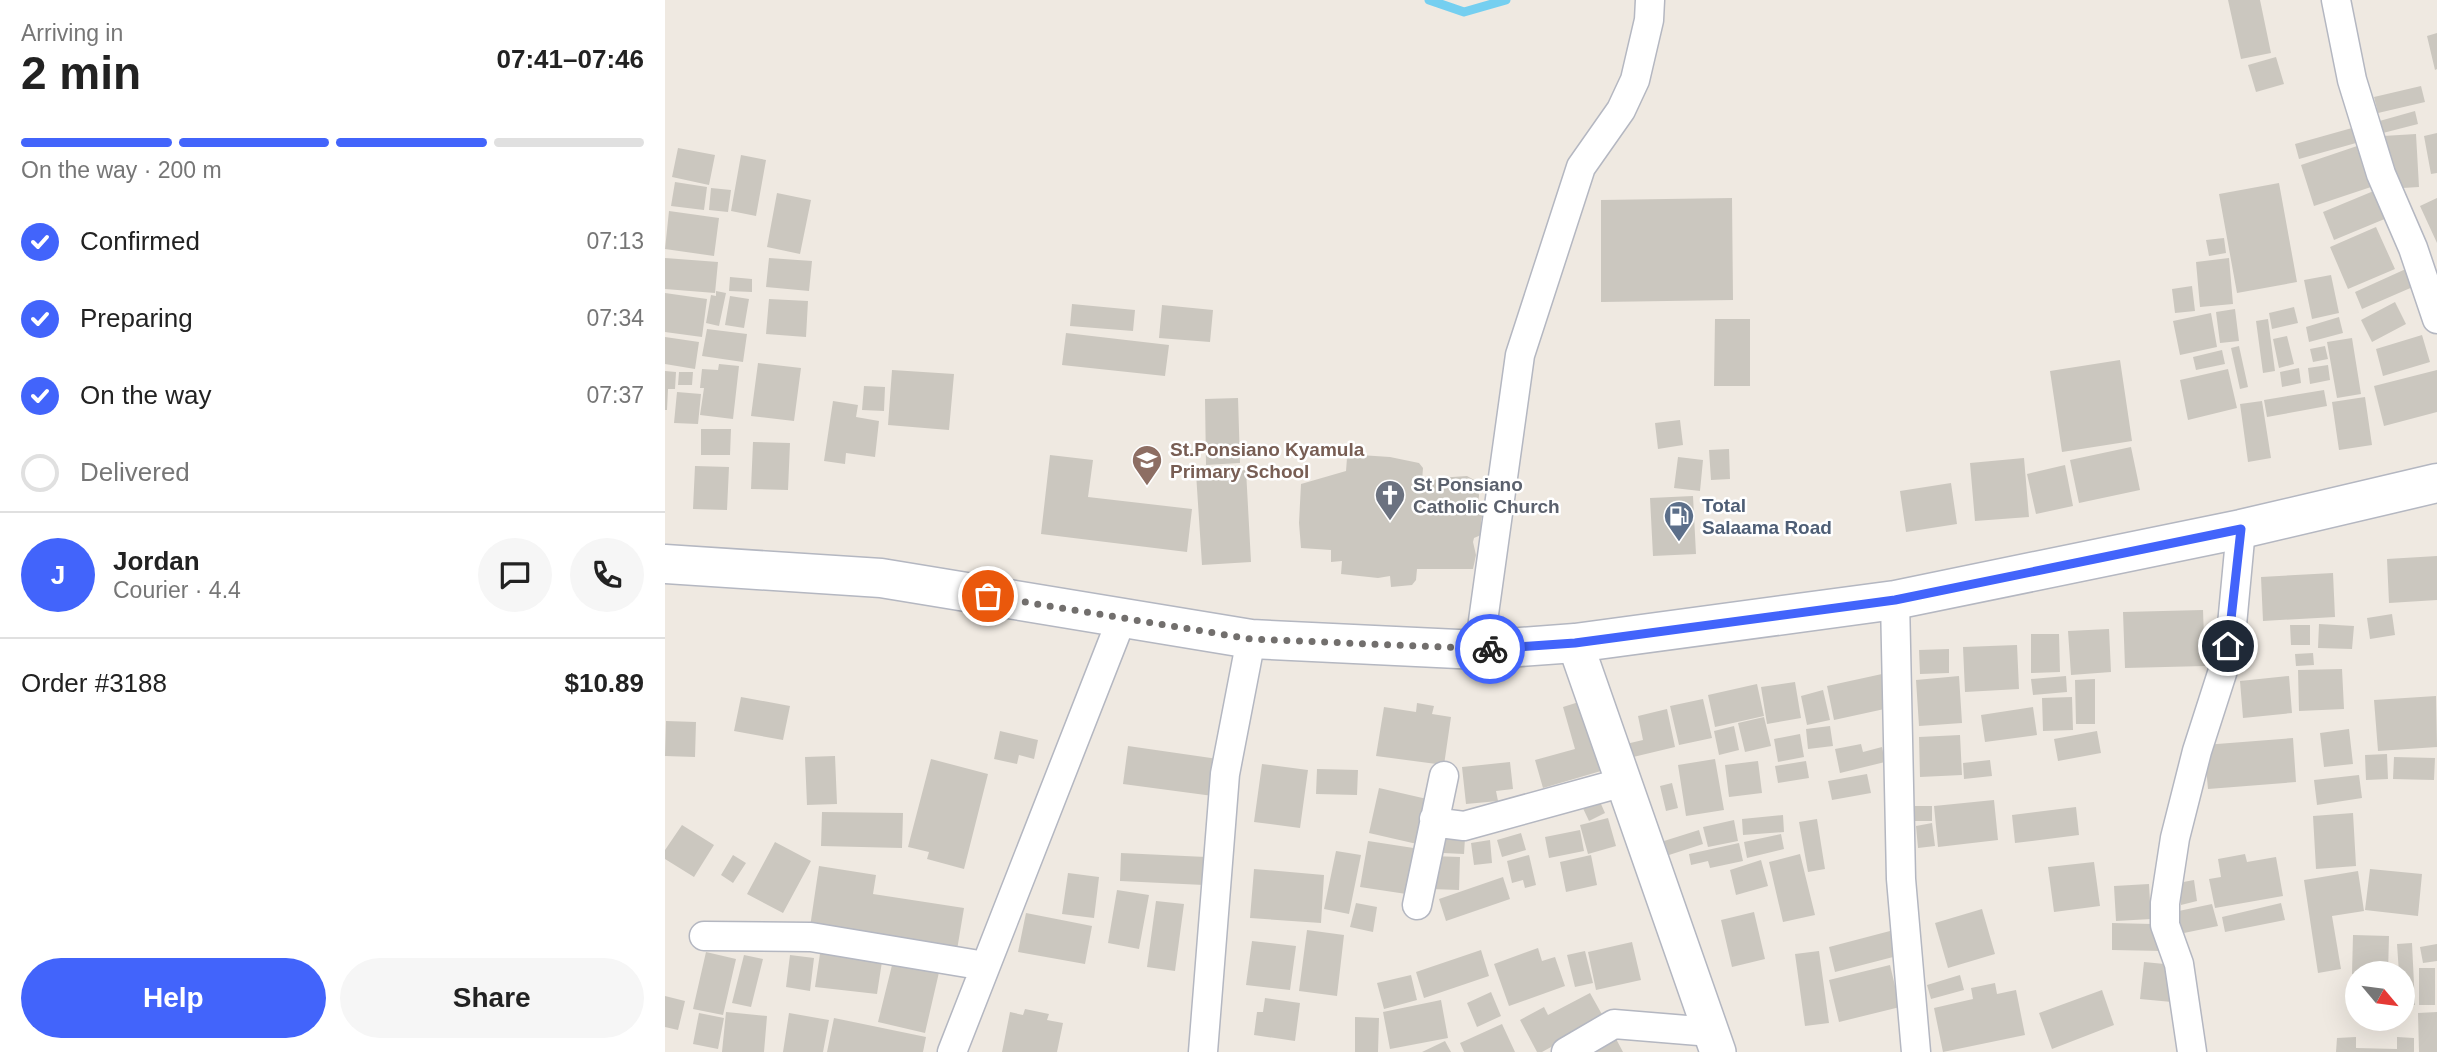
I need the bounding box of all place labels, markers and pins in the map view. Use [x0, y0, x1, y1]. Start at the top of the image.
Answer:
place label: St.Ponsiano Kyamula Primary School [1170, 439, 1365, 482]
school or university icon: St.Ponsiano Kyamula Primary School [1130, 443, 1164, 487]
place label: St Ponsiano Catholic Church [1413, 474, 1560, 517]
church icon: St Ponsiano Catholic Church [1373, 478, 1407, 522]
place label: Total Salaama Road [1702, 495, 1832, 538]
fuel station icon: Total Salaama Road [1662, 499, 1696, 543]
pin [958, 566, 1018, 626]
pin [2198, 616, 2258, 676]

